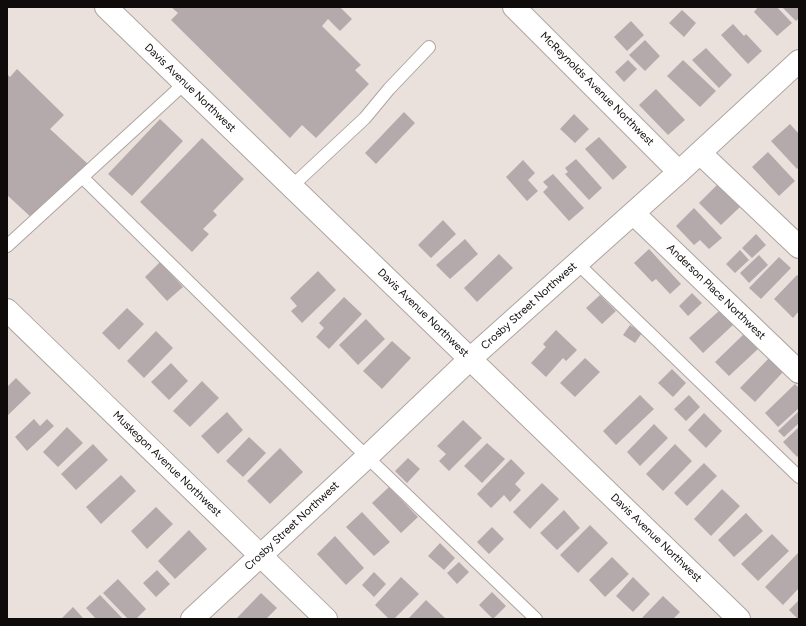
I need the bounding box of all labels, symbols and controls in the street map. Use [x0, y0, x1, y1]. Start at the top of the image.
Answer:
street label: McReynolds Avenue Northwest [537, 29, 657, 149]
street label: Davis Avenue Northwest [142, 41, 238, 135]
street label: Anderson Place Northwest [664, 241, 768, 343]
street label: Crosby Street Northwest [478, 260, 580, 352]
street label: Davis Avenue Northwest [375, 266, 471, 360]
street label: Muskegon Avenue Northwest [110, 409, 224, 519]
street label: Crosby Street Northwest [242, 479, 342, 573]
street label: Davis Avenue Northwest [608, 491, 704, 585]

